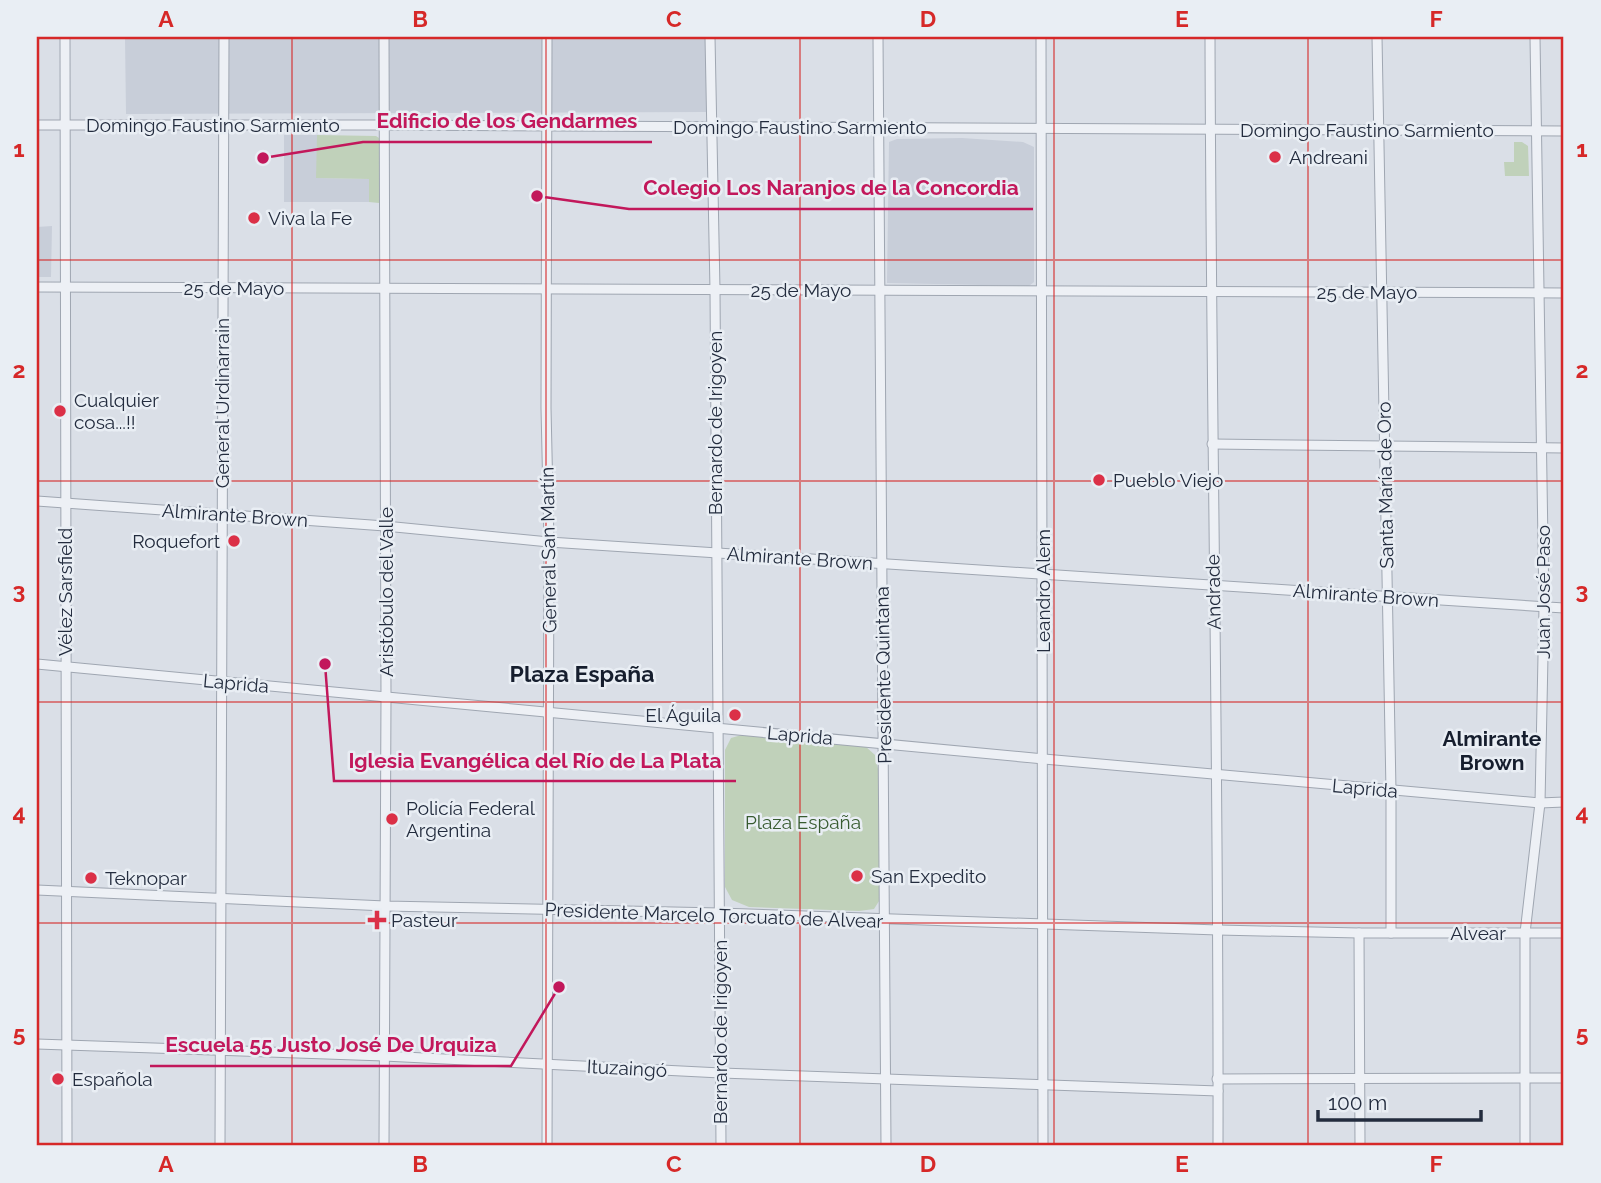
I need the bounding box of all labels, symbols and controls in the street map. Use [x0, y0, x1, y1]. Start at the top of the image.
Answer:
text: A [158, 5, 174, 32]
text: B [412, 5, 428, 32]
text: C [666, 5, 682, 32]
text: D [920, 5, 936, 32]
text: E [1175, 5, 1189, 32]
text: F [1429, 5, 1443, 32]
callout: Edificio de los Gendarmes [363, 100, 652, 142]
text: Edificio de los Gendarmes [377, 108, 637, 133]
street label: Domingo Faustino Sarmiento [86, 114, 340, 136]
street label: Domingo Faustino Sarmiento [673, 116, 927, 138]
street label: Domingo Faustino Sarmiento [1240, 119, 1494, 141]
text: 1 [13, 135, 25, 162]
text: 1 [1576, 135, 1588, 162]
place label: Andreani [1289, 146, 1368, 168]
marker: Andreani [1267, 149, 1283, 165]
callout: Colegio Los Naranjos de la Concordia [629, 167, 1033, 209]
text: Colegio Los Naranjos de la Concordia [643, 175, 1019, 200]
place label: Viva la Fe [268, 207, 352, 229]
marker: Viva la Fe [246, 210, 262, 226]
street label: 25 de Mayo [184, 277, 284, 299]
street label: 25 de Mayo [751, 279, 851, 301]
street label: 25 de Mayo [1317, 281, 1417, 303]
street label: General Urdinarrain [211, 318, 233, 488]
street label: Bernardo de Irigoyen [704, 331, 726, 515]
text: 2 [13, 356, 25, 383]
text: 2 [1576, 356, 1588, 383]
place label: Cualquier cosa...!! [74, 389, 159, 433]
street label: Santa María de Oro [1373, 401, 1397, 569]
marker: Cualquier cosa...!! [52, 403, 68, 419]
street label: General San Martín [536, 467, 560, 633]
place label: Pueblo Viejo [1113, 469, 1223, 491]
marker: Pueblo Viejo [1091, 472, 1107, 488]
street label: Almirante Brown [161, 499, 309, 531]
street label: Aristóbulo del Valle [375, 507, 397, 677]
street label: Juan José Paso [1532, 525, 1554, 659]
street label: Vélez Sarsfield [54, 528, 76, 656]
street label: Leandro Alem [1032, 529, 1054, 653]
place label: Roquefort [132, 530, 221, 552]
marker: Roquefort [226, 533, 242, 549]
street label: Almirante Brown [726, 542, 874, 574]
street label: Andrade [1201, 554, 1225, 630]
text: 3 [13, 577, 25, 604]
text: 3 [1576, 577, 1588, 604]
street label: Almirante Brown [1292, 579, 1440, 611]
street label: Presidente Quintana [870, 586, 896, 764]
district label: Plaza España [510, 660, 654, 687]
street label: Laprida [202, 669, 270, 697]
place label: El Águila [645, 704, 721, 726]
marker: El Águila [727, 707, 743, 723]
street label: Laprida [766, 721, 834, 749]
district label: Almirante Brown [1443, 726, 1542, 775]
callout: Iglesia Evangélica del Río de La Plata [334, 739, 736, 781]
text: Iglesia Evangélica del Río de La Plata [348, 748, 722, 773]
street label: Laprida [1331, 774, 1399, 802]
place label: Policía Federal Argentina [406, 797, 536, 841]
text: 4 [12, 799, 26, 826]
text: 4 [1575, 799, 1589, 826]
marker: Policía Federal Argentina [384, 811, 400, 827]
park label: Plaza España [745, 811, 861, 833]
place label: San Expedito [871, 865, 986, 887]
place label: Teknopar [105, 867, 187, 889]
marker: San Expedito [849, 868, 865, 884]
marker: Teknopar [83, 870, 99, 886]
street label: Presidente Marcelo Torcuato de Alvear [544, 898, 884, 932]
place label: Pasteur [391, 909, 458, 931]
marker: Pasteur [369, 912, 385, 928]
street label: Alvear [1450, 922, 1506, 944]
street label: Bernardo de Irigoyen [709, 940, 731, 1124]
text: 5 [13, 1020, 26, 1047]
text: 5 [1576, 1020, 1589, 1047]
callout: Escuela 55 Justo José De Urquiza [150, 1024, 511, 1066]
text: Escuela 55 Justo José De Urquiza [165, 1032, 497, 1057]
street label: Ituzaingó [586, 1055, 668, 1081]
place label: Española [72, 1068, 153, 1090]
marker: Española [50, 1071, 66, 1087]
scale bar [1318, 1078, 1480, 1122]
text: 100 m [1328, 1090, 1387, 1115]
text: A [158, 1150, 174, 1177]
text: B [412, 1150, 428, 1177]
text: C [666, 1150, 682, 1177]
text: D [920, 1150, 936, 1177]
text: E [1175, 1150, 1189, 1177]
text: F [1429, 1150, 1443, 1177]

